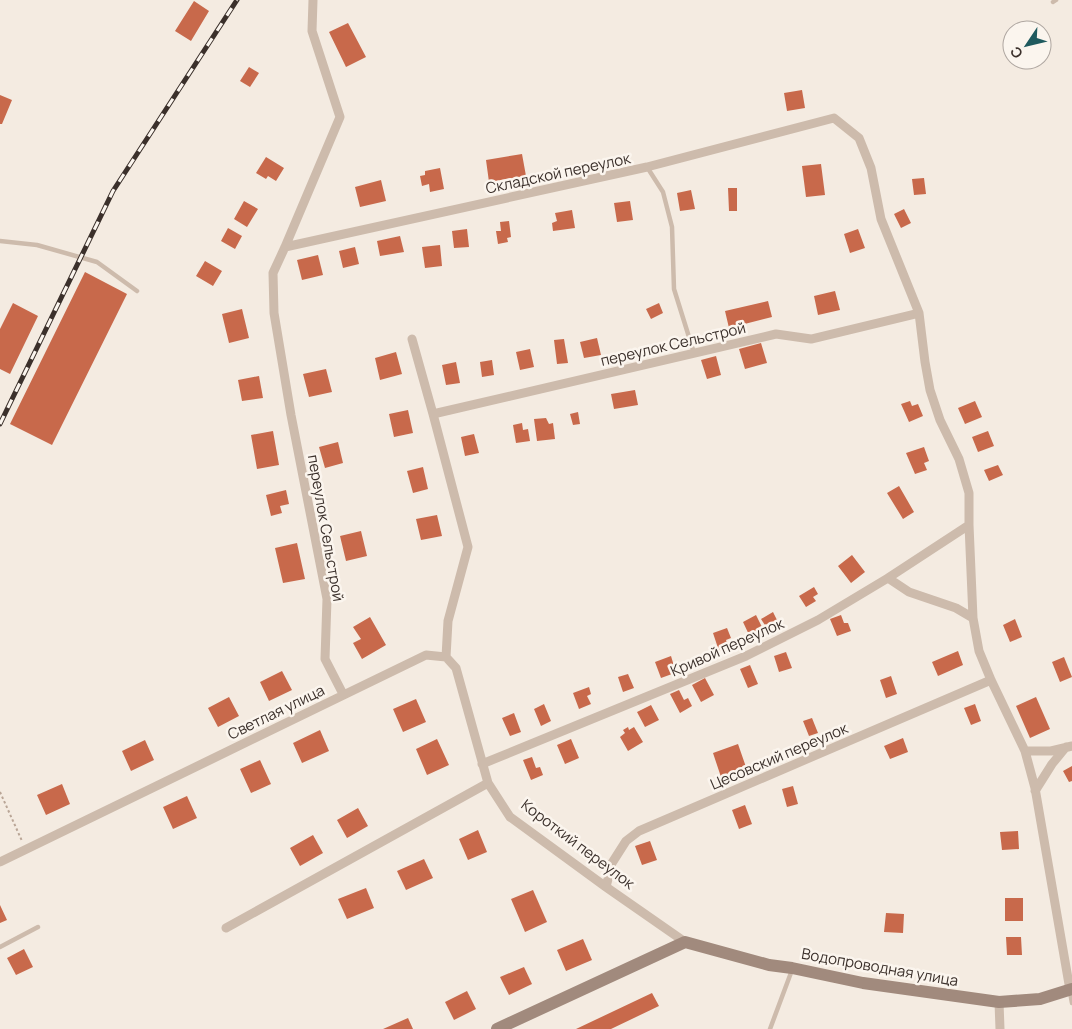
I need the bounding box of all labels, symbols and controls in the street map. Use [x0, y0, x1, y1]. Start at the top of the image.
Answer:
north arrow [1002, 20, 1052, 70]
text: С [1005, 43, 1027, 62]
street label: Складской переулок [484, 147, 633, 199]
street label: переулок Сельстрой [598, 317, 748, 371]
street label: переулок Сельстрой [303, 453, 349, 603]
street label: Кривой переулок [667, 612, 788, 681]
street label: Светлая улица [224, 679, 328, 745]
street label: Цесовский переулок [707, 717, 852, 795]
street label: Короткий переулок [517, 794, 640, 894]
street label: Водопроводная улица [800, 943, 960, 991]

